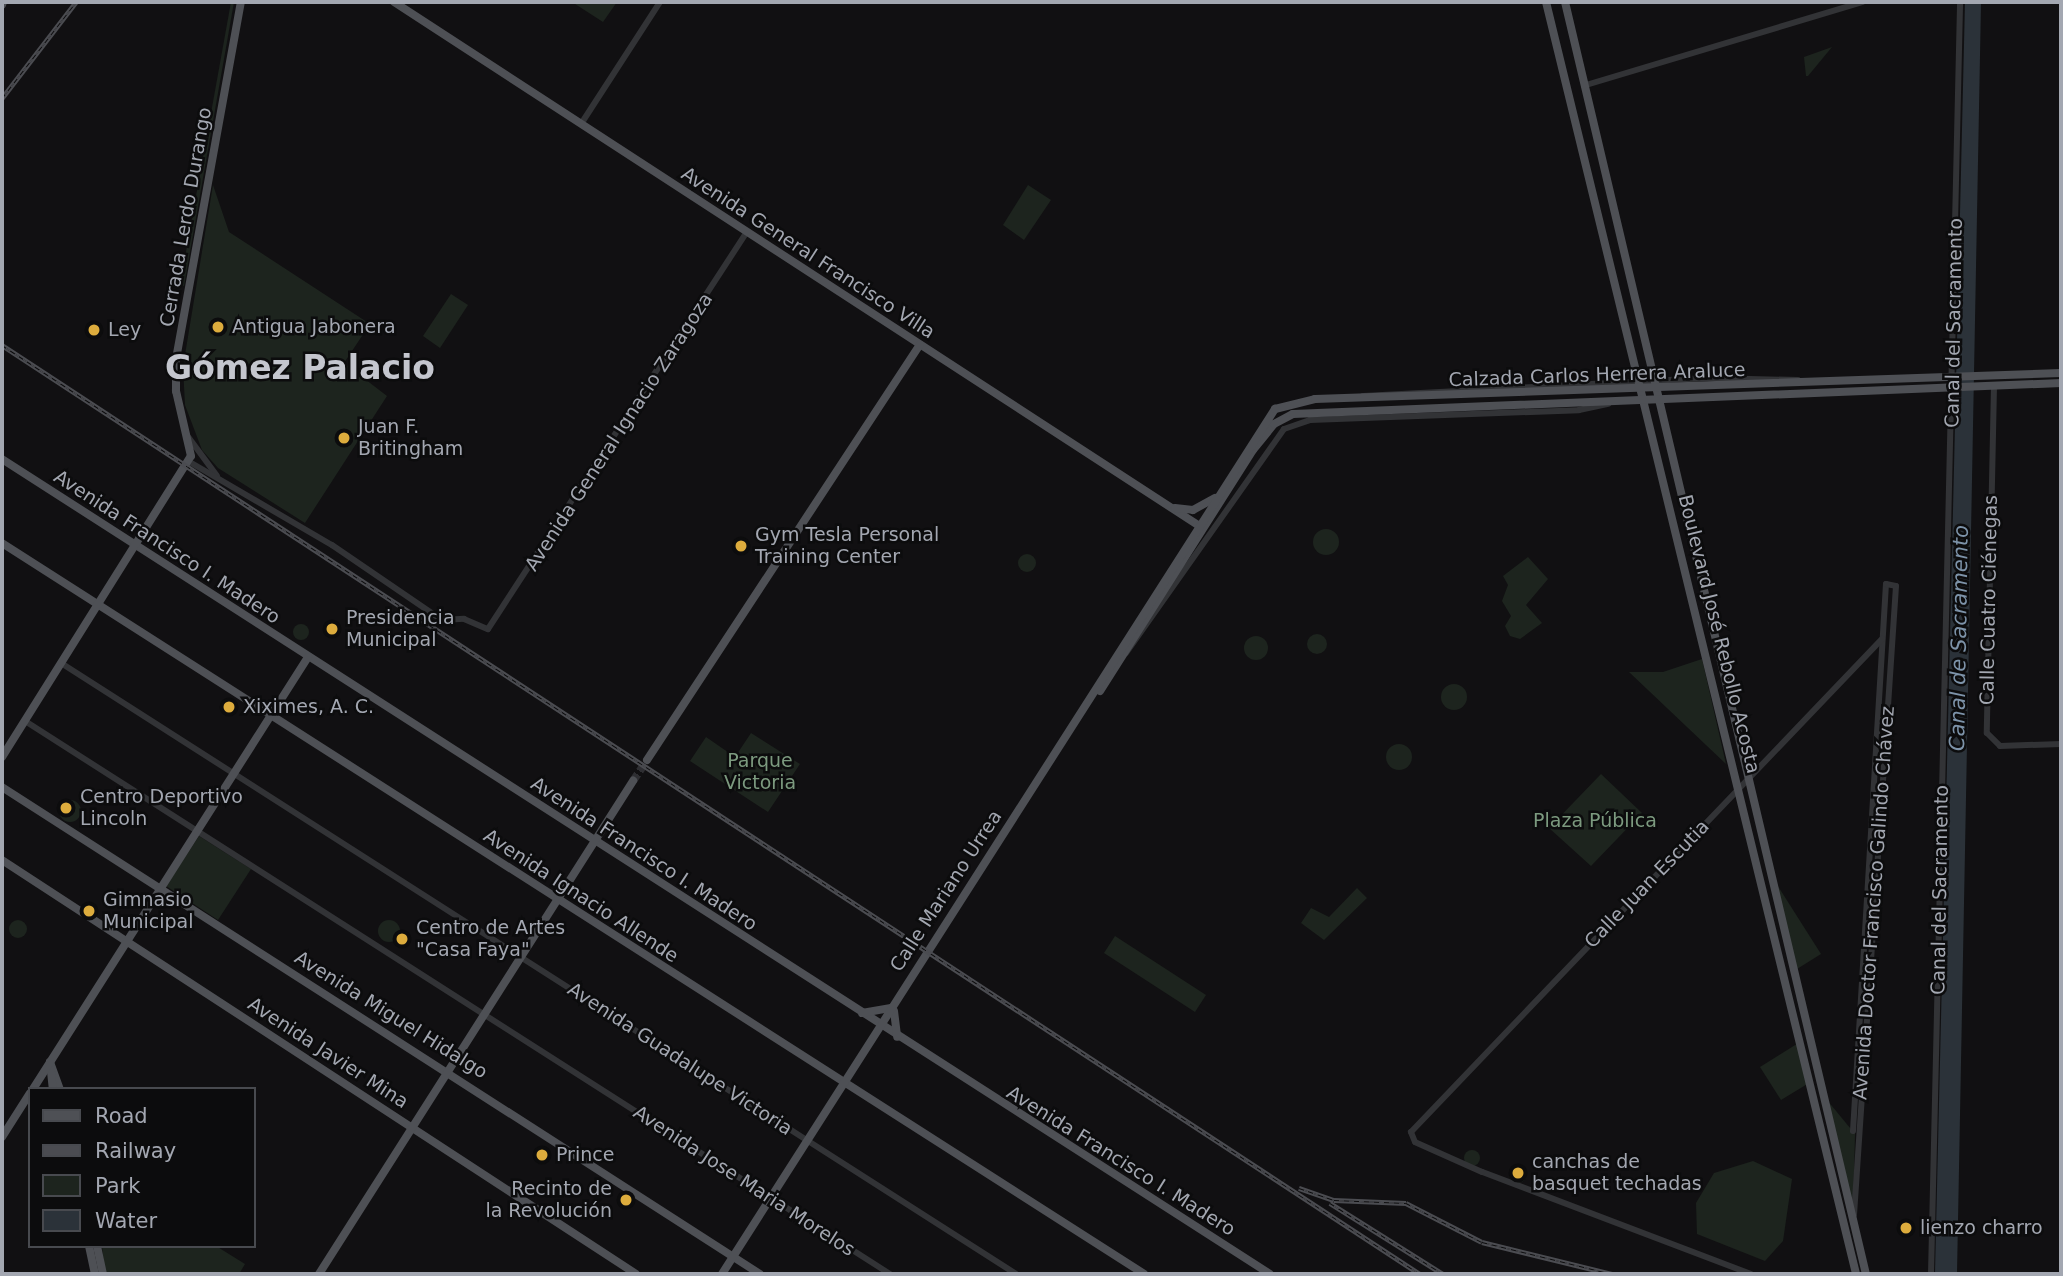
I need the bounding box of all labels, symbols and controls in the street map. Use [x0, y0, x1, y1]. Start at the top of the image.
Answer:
street label: Cerrada Lerdo Durango [155, 105, 217, 329]
street label: Avenida General Francisco Villa [677, 162, 939, 344]
street label: Canal del Sacramento [1941, 218, 1967, 428]
street label: Avenida General Ignacio Zaragoza [520, 289, 718, 575]
place label: Antigua Jabonera [232, 316, 396, 338]
place label: Ley [108, 319, 141, 341]
marker: Antigua Jabonera [210, 319, 226, 335]
marker: Ley [86, 322, 102, 338]
district label: Gómez Palacio [165, 348, 435, 388]
street label: Calzada Carlos Herrera Araluce [1448, 358, 1746, 392]
place label: Juan F. Britingham [358, 416, 463, 460]
marker: Juan F. Britingham [336, 430, 352, 446]
street label: Avenida Francisco I. Madero [50, 465, 284, 629]
street label: Boulevard José Rebollo Acosta [1673, 492, 1765, 776]
street label: Calle Cuatro Ciénegas [1976, 495, 2002, 705]
place label: Gym Tesla Personal Training Center [755, 524, 939, 568]
water label: Canal de Sacramento [1944, 525, 1974, 751]
marker: Gym Tesla Personal Training Center [733, 538, 749, 554]
place label: Presidencia Municipal [346, 607, 455, 651]
marker: Presidencia Municipal [324, 621, 340, 637]
place label: Xiximes, A. C. [243, 696, 374, 718]
marker: Xiximes, A. C. [221, 699, 237, 715]
street label: Avenida Doctor Francisco Galindo Chávez [1849, 705, 1899, 1101]
park label: Parque Victoria [724, 750, 796, 794]
street label: Avenida Francisco I. Madero [527, 772, 761, 936]
street label: Canal del Sacramento [1927, 785, 1953, 995]
place label: Centro Deportivo Lincoln [80, 786, 243, 830]
marker: Centro Deportivo Lincoln [58, 800, 74, 816]
street label: Calle Mariano Urrea [885, 806, 1007, 976]
park label: Plaza Pública [1533, 810, 1657, 832]
street label: Calle Juan Escutia [1580, 815, 1714, 953]
street label: Avenida Ignacio Allende [479, 824, 683, 968]
place label: Gimnasio Municipal [103, 889, 193, 933]
marker: Gimnasio Municipal [81, 903, 97, 919]
place label: Centro de Artes "Casa Faya" [416, 917, 565, 961]
marker: Centro de Artes "Casa Faya" [394, 931, 410, 947]
street label: Avenida Miguel Hidalgo [290, 946, 492, 1084]
street label: Avenida Guadalupe Victoria [563, 978, 797, 1140]
street label: Avenida Javier Mina [244, 993, 412, 1113]
street label: Avenida Francisco I. Madero [1003, 1081, 1239, 1241]
legend [28, 1087, 256, 1248]
street label: Avenida Jose Maria Morelos [629, 1101, 859, 1261]
text: Road [95, 1104, 148, 1128]
text: Railway [95, 1139, 176, 1163]
place label: Prince [556, 1144, 614, 1166]
marker: Prince [534, 1147, 550, 1163]
place label: canchas de basquet techadas [1532, 1151, 1702, 1195]
marker: canchas de basquet techadas [1510, 1165, 1526, 1181]
text: Park [95, 1174, 140, 1198]
place label: Recinto de la Revolución [485, 1178, 612, 1222]
marker: Recinto de la Revolución [618, 1192, 634, 1208]
text: Water [95, 1209, 157, 1233]
place label: lienzo charro [1920, 1217, 2043, 1239]
marker: lienzo charro [1898, 1220, 1914, 1236]

